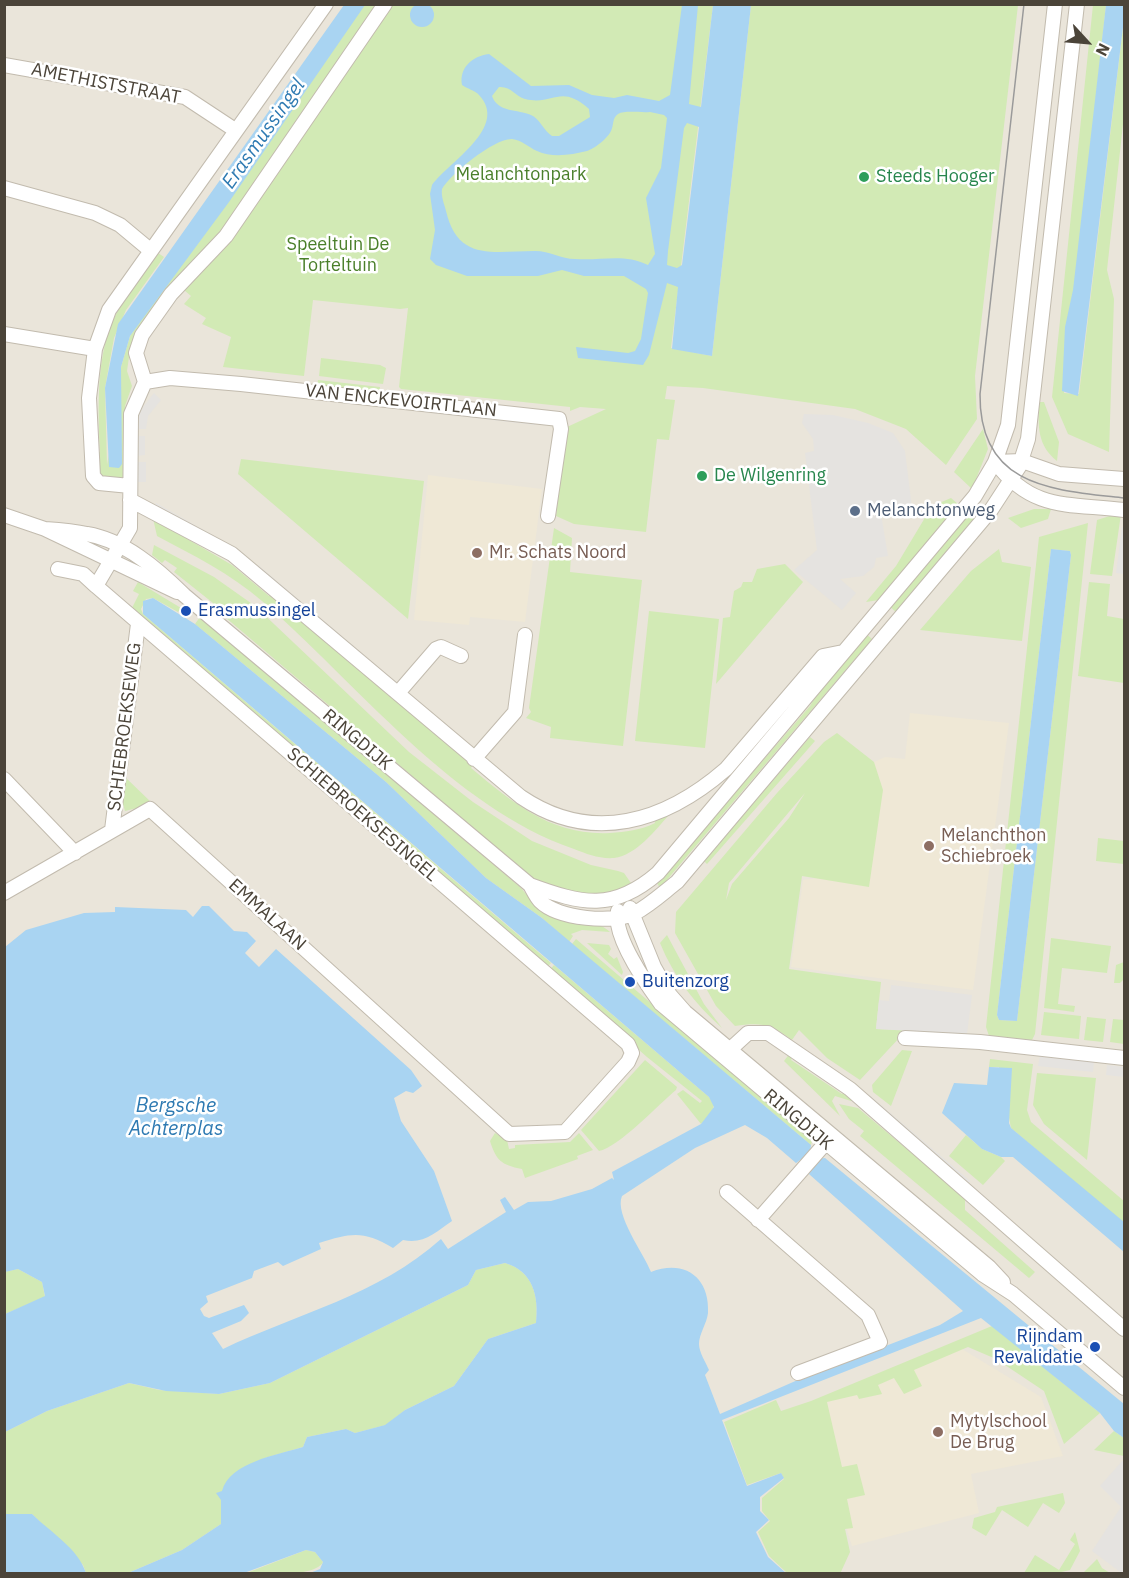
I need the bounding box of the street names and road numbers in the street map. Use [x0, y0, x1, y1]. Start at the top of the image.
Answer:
street label: AMETHISTSTRAAT [29, 59, 183, 109]
street label: VAN ENCKEVOIRTLAAN [304, 380, 498, 422]
street label: SCHIEBROEKSEWEG [104, 641, 146, 813]
street label: RINGDIJK [318, 705, 396, 775]
street label: SCHIEBROEKSESINGEL [282, 744, 442, 886]
street label: EMMALAAN [224, 875, 310, 955]
street label: RINGDIJK [759, 1085, 837, 1155]

